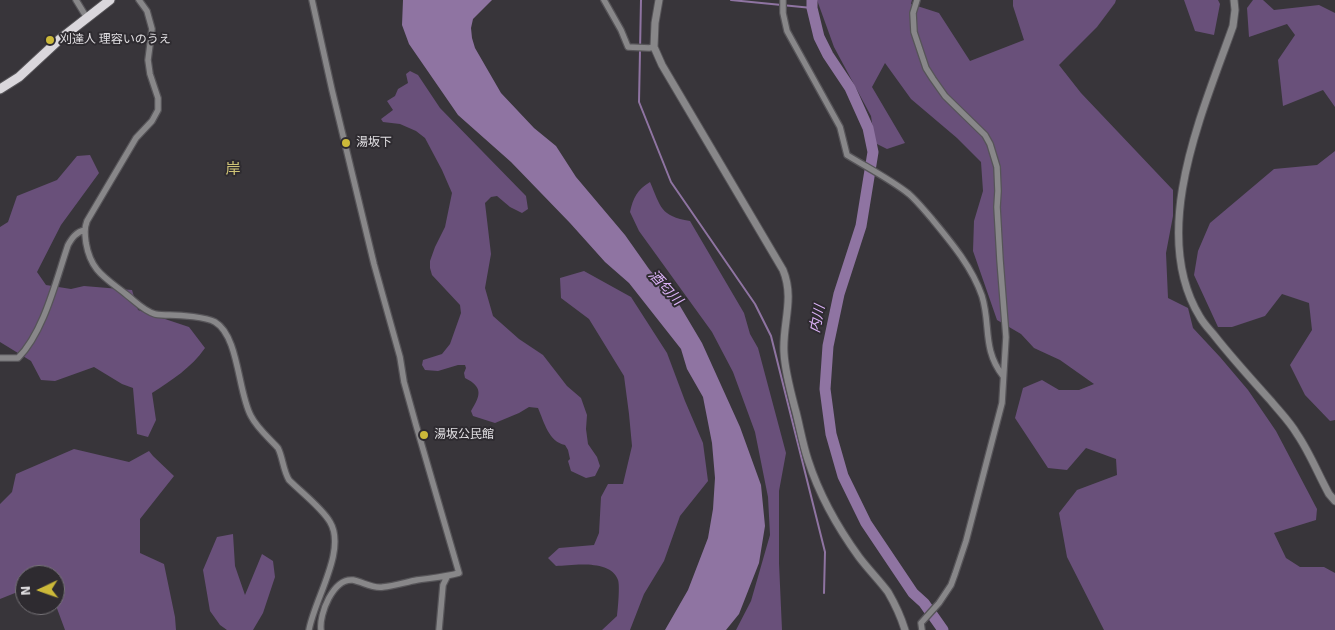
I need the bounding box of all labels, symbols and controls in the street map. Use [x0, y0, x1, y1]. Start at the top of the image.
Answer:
place label: 刈達人 理容いのうえ [60, 33, 171, 47]
marker: 刈達人 理容いのうえ [44, 34, 56, 46]
place label: 湯坂下 [356, 136, 392, 150]
marker: 湯坂下 [340, 137, 352, 149]
district label: 岸 [226, 161, 240, 179]
water label: 酒匂川 [645, 267, 685, 309]
water label: 内川 [807, 304, 829, 334]
place label: 湯坂公民館 [434, 428, 494, 442]
marker: 湯坂公民館 [418, 429, 430, 441]
north arrow [15, 565, 65, 615]
text: N [17, 585, 34, 596]

